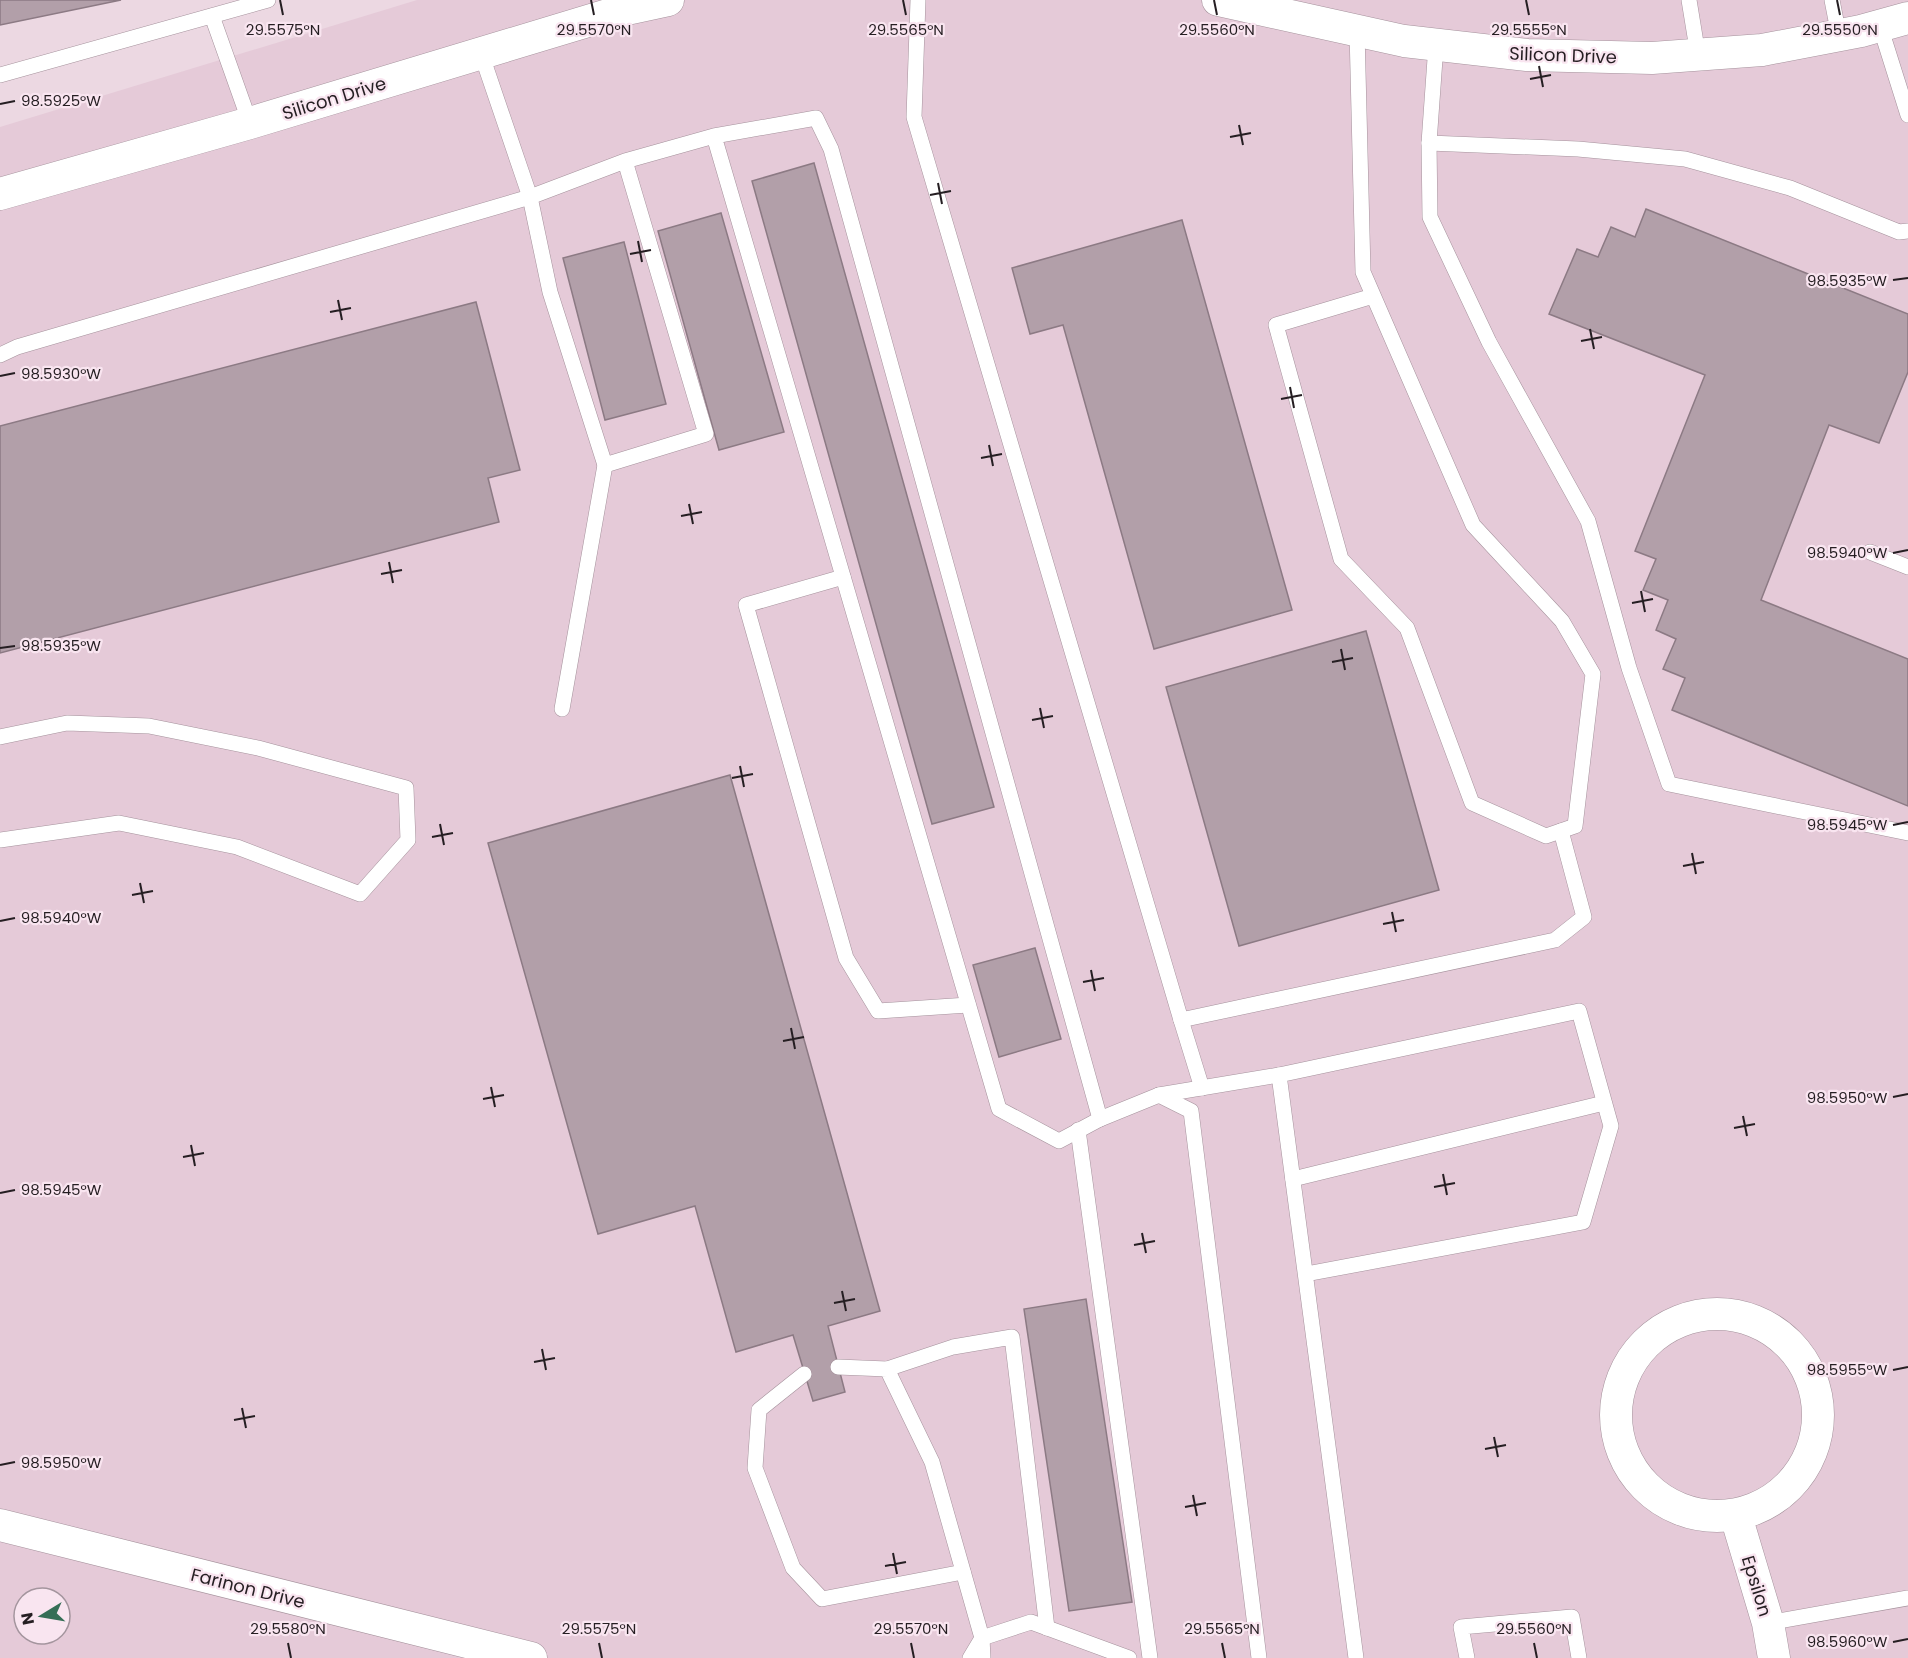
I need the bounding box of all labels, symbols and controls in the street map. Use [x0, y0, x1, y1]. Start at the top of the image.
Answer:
text: 29.5575°N [246, 19, 320, 40]
text: 29.5570°N [557, 19, 631, 40]
text: 29.5565°N [868, 19, 944, 40]
text: 29.5560°N [1179, 19, 1255, 40]
text: 29.5555°N [1491, 19, 1567, 40]
text: 29.5550°N [1802, 19, 1878, 40]
street label: Silicon Drive [1509, 41, 1617, 69]
street label: Silicon Drive [279, 70, 389, 126]
text: 98.5925°W [21, 90, 101, 111]
text: 98.5935°W [1807, 270, 1887, 291]
text: 98.5930°W [21, 363, 101, 384]
text: 98.5940°W [1807, 542, 1888, 563]
text: 98.5935°W [21, 635, 101, 656]
text: 98.5945°W [1807, 814, 1888, 835]
text: 98.5940°W [21, 907, 102, 928]
text: 98.5950°W [1807, 1087, 1888, 1108]
text: 98.5945°W [21, 1179, 102, 1200]
text: 98.5955°W [1807, 1359, 1888, 1380]
text: 98.5950°W [21, 1452, 102, 1473]
street label: Epsilon [1736, 1552, 1778, 1620]
street label: Farinon Drive [188, 1562, 308, 1614]
north arrow [12, 1586, 72, 1646]
text: N [15, 1611, 40, 1627]
text: 29.5580°N [250, 1618, 326, 1639]
text: 29.5575°N [562, 1618, 636, 1639]
text: 29.5570°N [874, 1618, 948, 1639]
text: 29.5565°N [1184, 1618, 1260, 1639]
text: 29.5560°N [1496, 1618, 1572, 1639]
text: 98.5960°W [1807, 1631, 1888, 1652]

